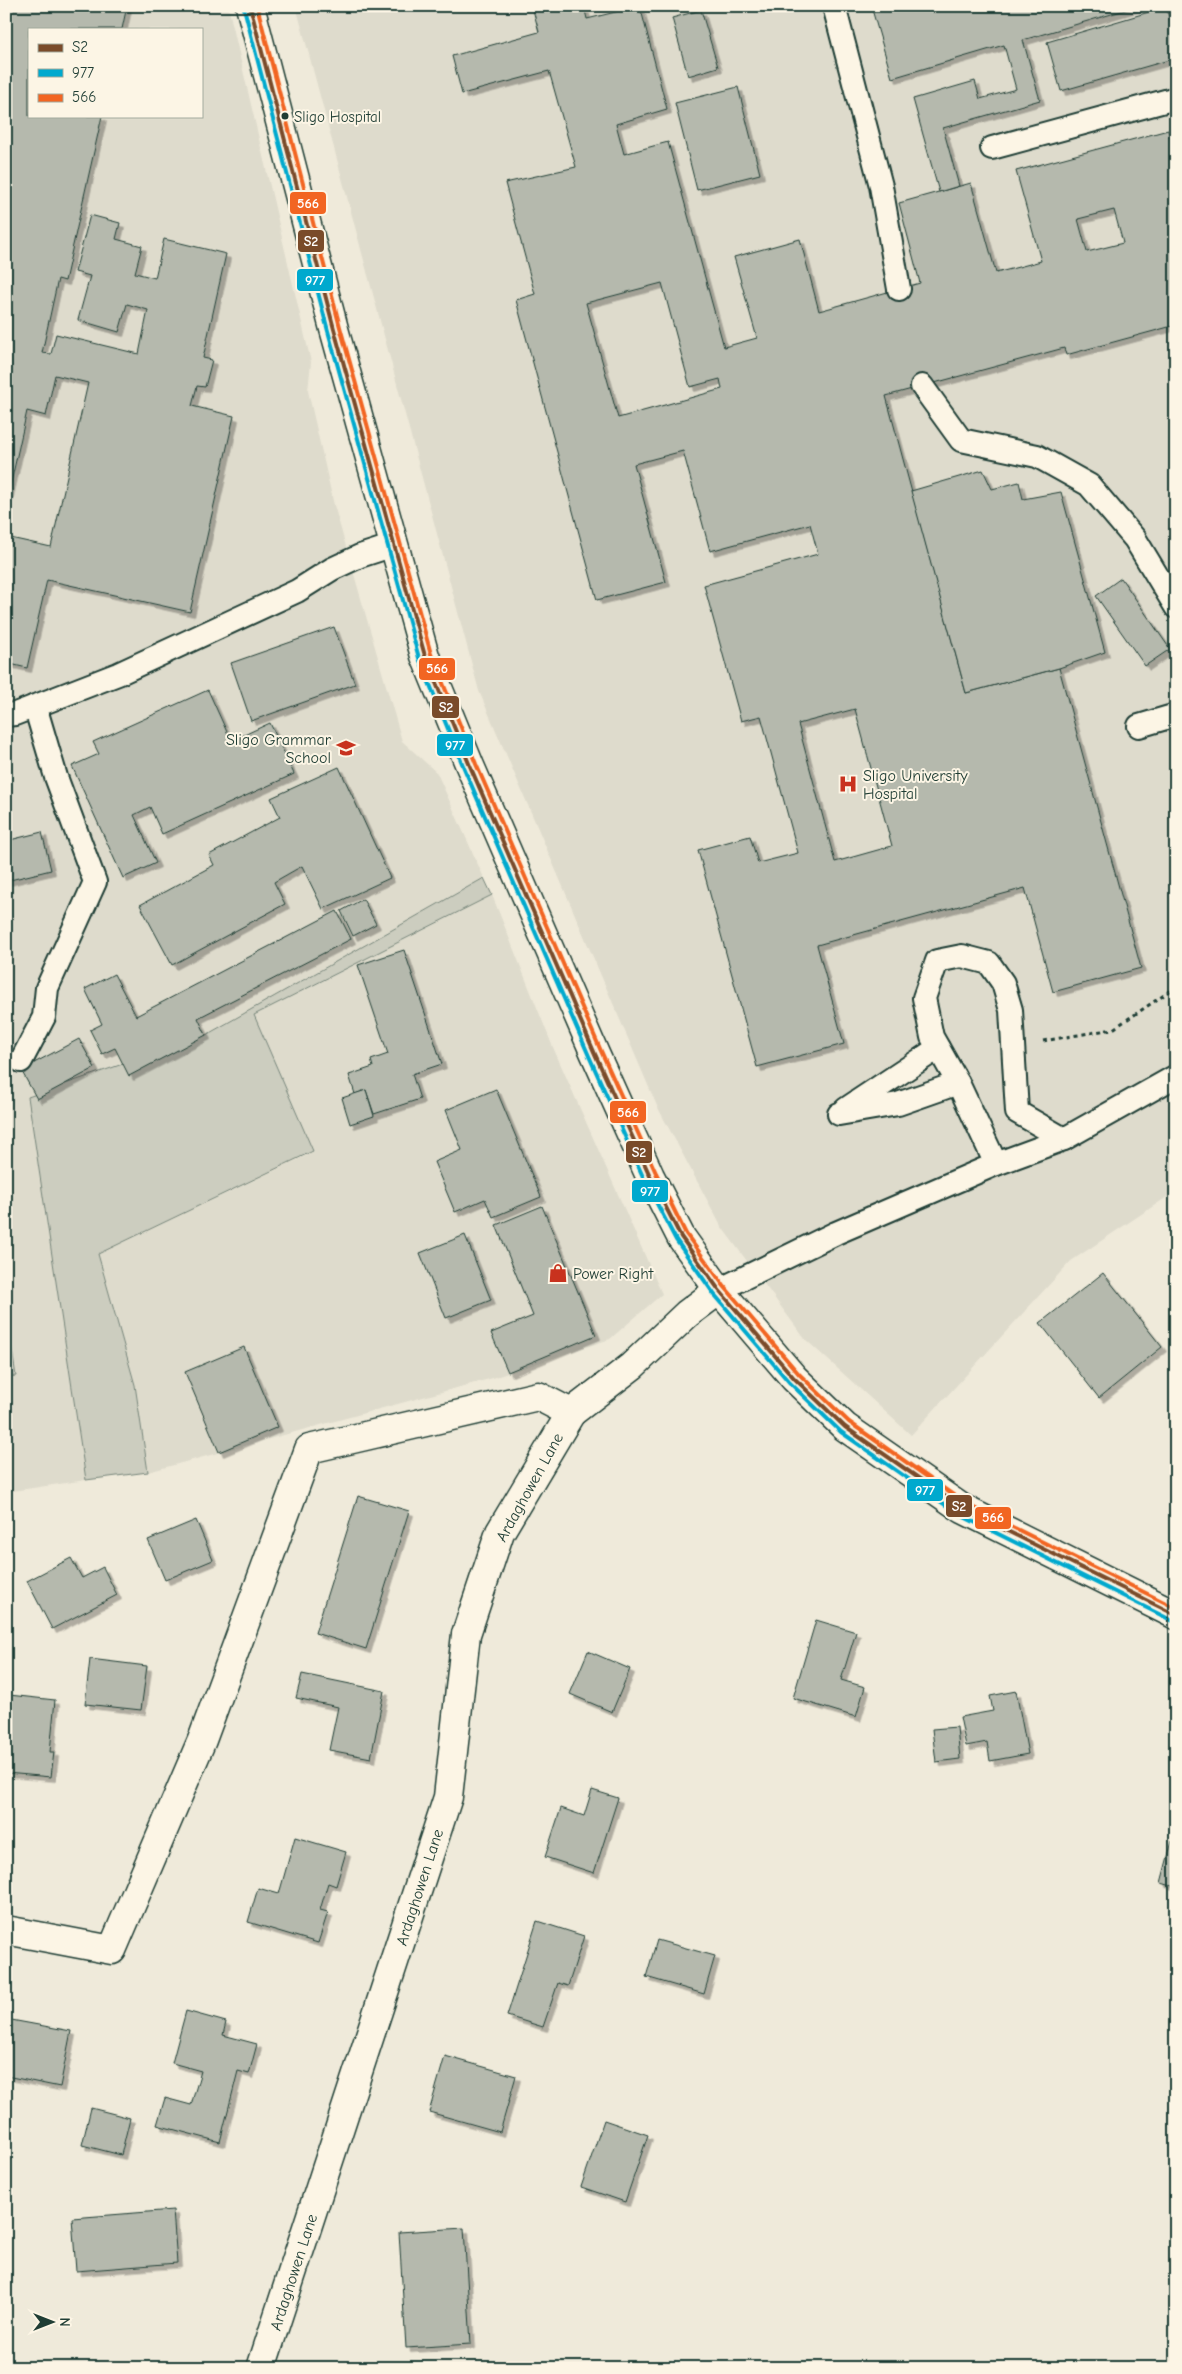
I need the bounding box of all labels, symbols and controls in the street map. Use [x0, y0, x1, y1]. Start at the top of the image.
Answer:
legend [28, 28, 202, 118]
text: S2 [72, 38, 88, 56]
text: 977 [72, 64, 94, 82]
text: 566 [72, 88, 96, 106]
place label: Sligo Hospital [294, 108, 381, 126]
marker: Sligo Hospital [280, 111, 290, 121]
line badge: 566 [289, 191, 327, 215]
text: 566 [297, 195, 319, 212]
line badge: S2 [297, 229, 325, 253]
text: S2 [304, 233, 318, 250]
line badge: 977 [296, 268, 334, 292]
text: 977 [305, 272, 326, 289]
line badge: 566 [418, 657, 456, 681]
text: 566 [426, 660, 448, 677]
line badge: S2 [431, 695, 460, 719]
text: S2 [439, 699, 453, 716]
place label: Sligo Grammar School [226, 731, 332, 767]
line badge: 977 [436, 733, 474, 757]
school or university icon: Sligo Grammar School [335, 737, 357, 759]
text: 977 [445, 737, 466, 754]
place label: Sligo University Hospital [863, 767, 968, 803]
hospital icon: Sligo University Hospital [837, 773, 859, 795]
line badge: 566 [609, 1100, 647, 1124]
text: 566 [617, 1104, 639, 1121]
line badge: S2 [625, 1140, 653, 1164]
text: S2 [632, 1144, 646, 1161]
line badge: 977 [631, 1179, 669, 1203]
text: 977 [640, 1183, 661, 1200]
shop icon: Power Right [547, 1262, 569, 1284]
place label: Power Right [573, 1265, 654, 1283]
street label: Ardaghowen Lane [493, 1430, 567, 1545]
line badge: 977 [906, 1478, 944, 1502]
text: 977 [915, 1482, 936, 1499]
line badge: S2 [945, 1494, 973, 1518]
text: S2 [952, 1498, 966, 1515]
line badge: 566 [974, 1506, 1012, 1530]
text: 566 [982, 1509, 1004, 1526]
street label: Ardaghowen Lane [393, 1827, 447, 1948]
street label: Ardaghowen Lane [267, 2212, 321, 2333]
north arrow [28, 2296, 78, 2346]
text: N [56, 2317, 73, 2327]

